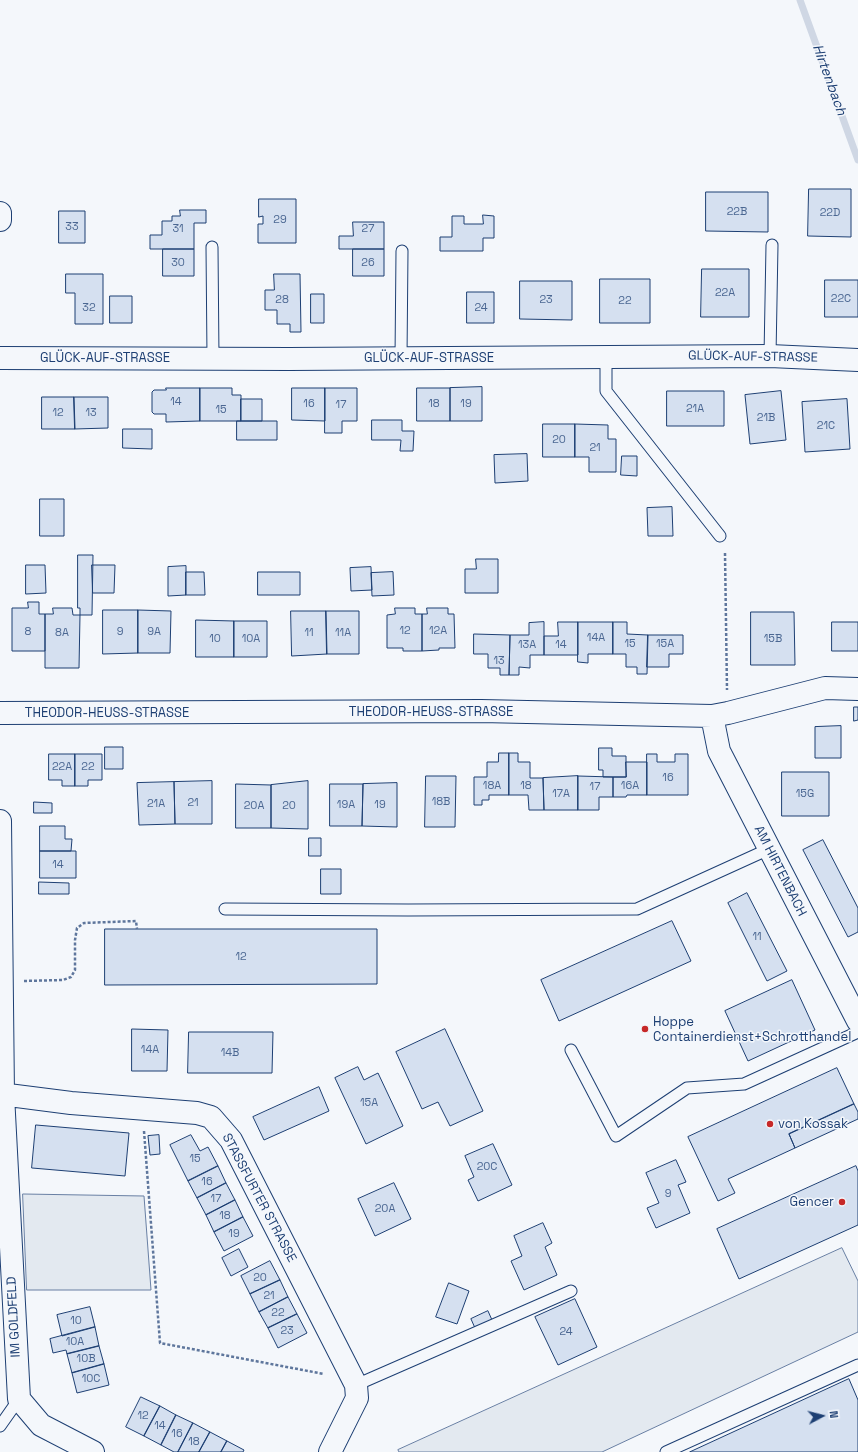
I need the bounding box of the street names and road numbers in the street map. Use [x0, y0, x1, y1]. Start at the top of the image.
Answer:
street label: GLÜCK-AUF-STRASSE [688, 348, 818, 366]
street label: GLÜCK-AUF-STRASSE [40, 350, 170, 366]
street label: GLÜCK-AUF-STRASSE [364, 350, 494, 366]
street label: THEODOR-HEUSS-STRASSE [349, 704, 513, 720]
street label: THEODOR-HEUSS-STRASSE [25, 705, 189, 721]
street label: AM HIRTENBACH [750, 823, 810, 919]
street label: STASSFURTER STRASSE [218, 1131, 300, 1265]
street label: IM GOLDFELD [4, 1276, 24, 1358]

